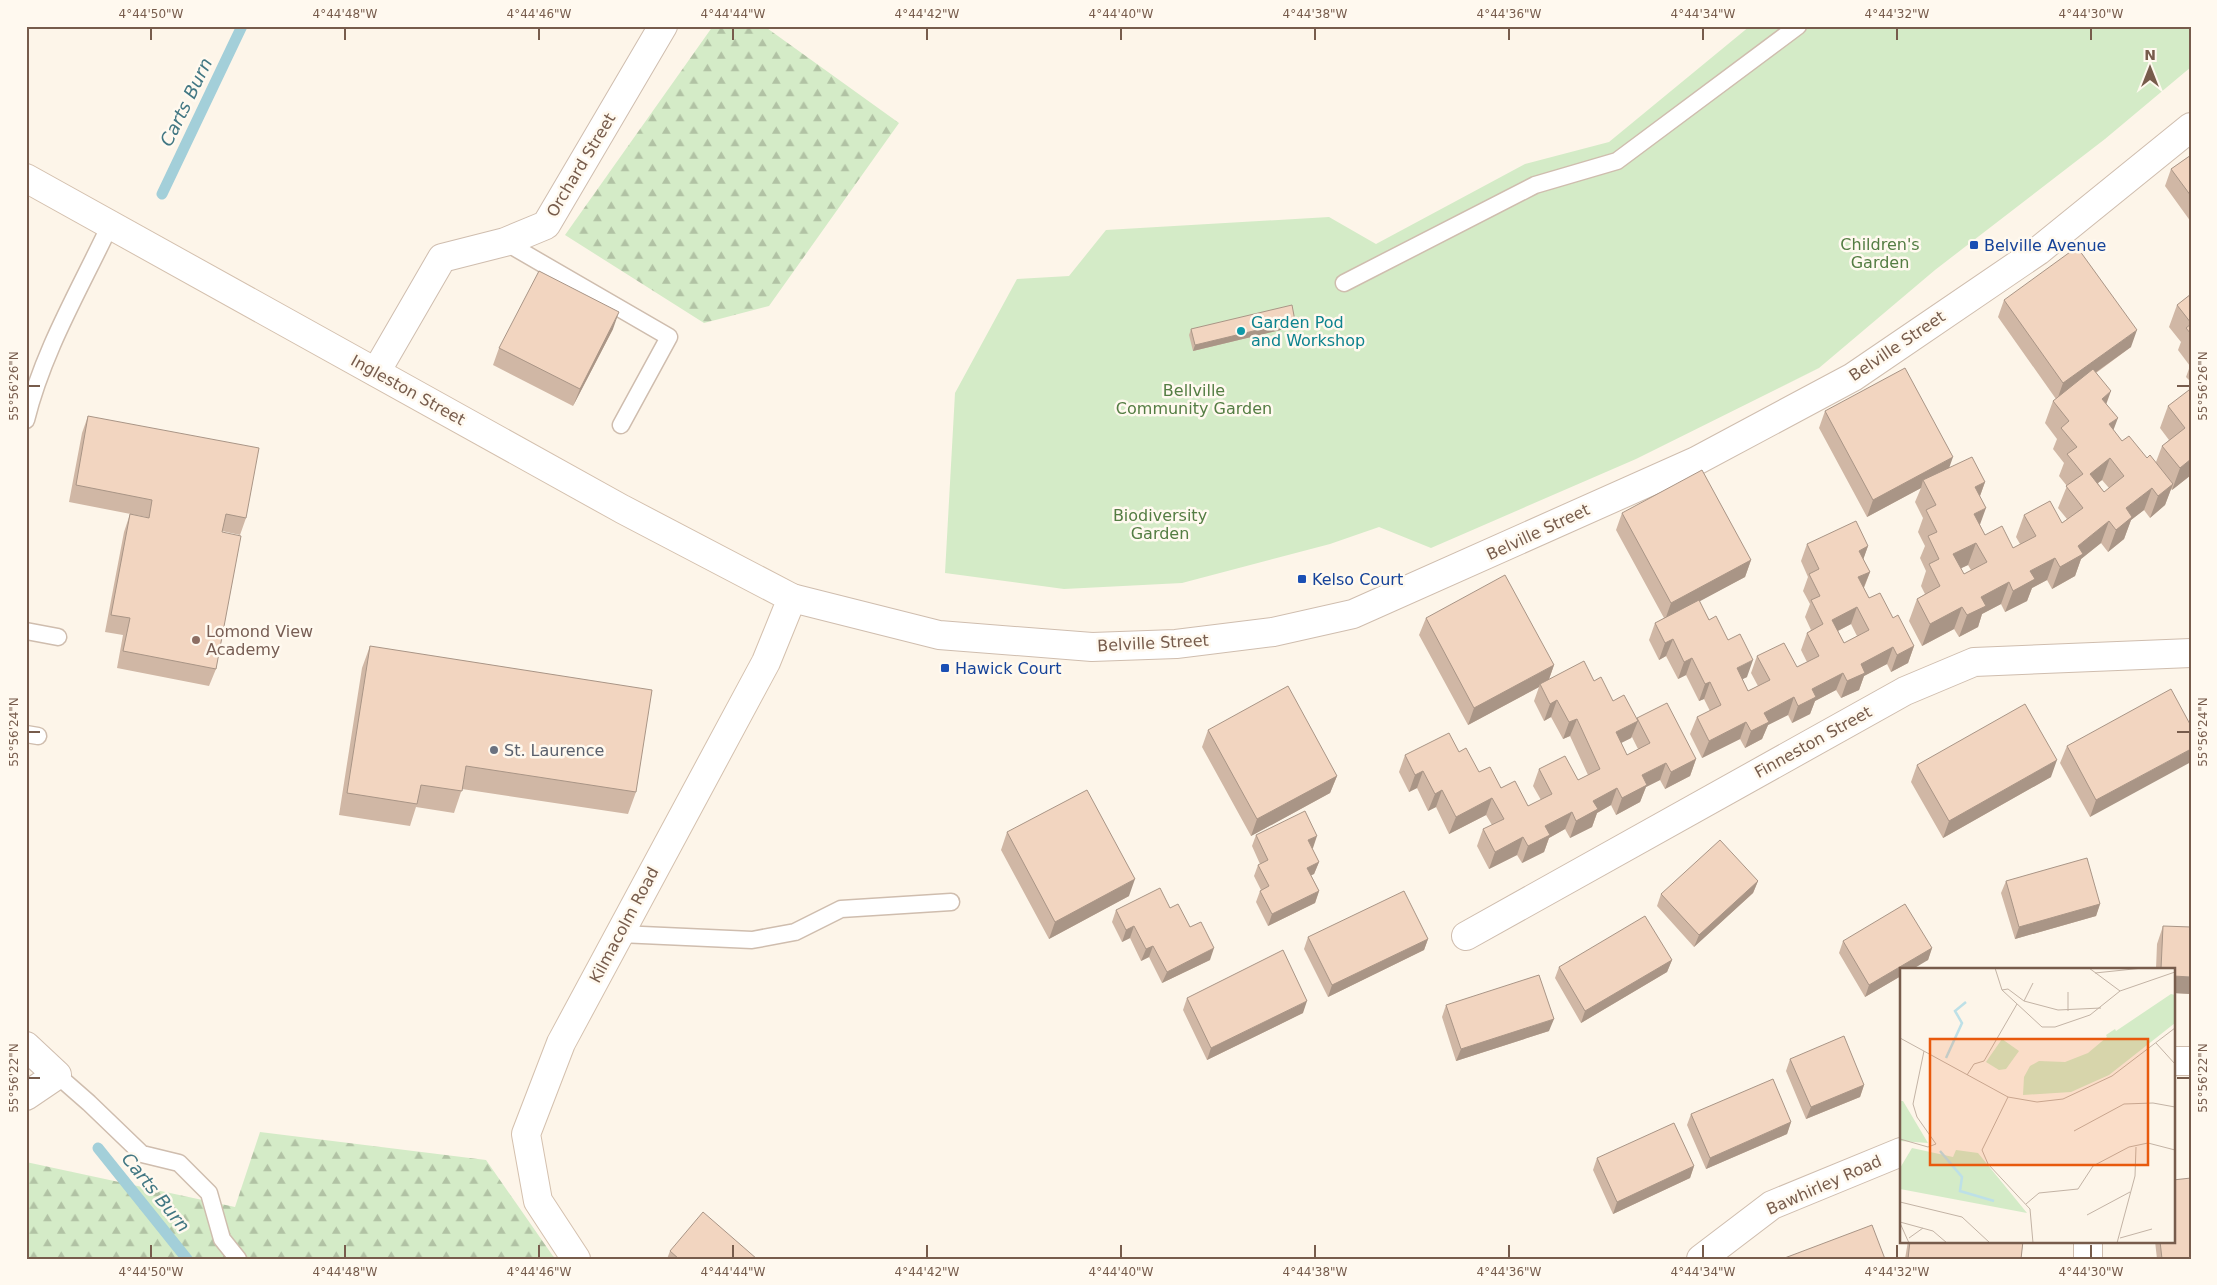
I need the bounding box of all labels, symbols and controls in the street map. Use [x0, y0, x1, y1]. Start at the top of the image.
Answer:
text: 4°44'50"W [119, 7, 184, 21]
text: 4°44'48"W [313, 7, 378, 21]
text: 4°44'46"W [507, 7, 572, 21]
text: 4°44'44"W [701, 7, 766, 21]
text: 4°44'42"W [895, 7, 960, 21]
text: 4°44'40"W [1089, 7, 1154, 21]
text: 4°44'38"W [1283, 7, 1348, 21]
text: 4°44'36"W [1477, 7, 1542, 21]
text: 4°44'34"W [1671, 7, 1736, 21]
text: 4°44'32"W [1865, 7, 1930, 21]
text: 4°44'30"W [2059, 7, 2124, 21]
north arrow [2124, 42, 2174, 92]
text: N [2144, 47, 2156, 63]
water label: Carts Burn [156, 54, 216, 150]
street label: Orchard Street [543, 110, 619, 220]
park label: Children's Garden [1840, 235, 1920, 272]
place label: Belville Avenue [1984, 236, 2106, 255]
marker: Belville Avenue [1968, 239, 1980, 251]
street label: Belville Street [1845, 307, 1949, 385]
place label: Garden Pod and Workshop [1251, 313, 1365, 350]
marker: Garden Pod and Workshop [1235, 325, 1247, 337]
text: 55°56'26"N [7, 351, 21, 421]
street label: Ingleston Street [348, 351, 468, 429]
text: 55°56'26"N [2196, 351, 2210, 421]
park label: Bellville Community Garden [1116, 381, 1272, 418]
street label: Belville Street [1483, 500, 1593, 564]
park label: Biodiversity Garden [1113, 506, 1207, 543]
place label: Kelso Court [1312, 570, 1403, 589]
marker: Kelso Court [1296, 573, 1308, 585]
place label: Lomond View Academy [206, 622, 313, 659]
street label: Belville Street [1097, 631, 1209, 655]
marker: Lomond View Academy [190, 634, 202, 646]
place label: Hawick Court [955, 659, 1061, 678]
marker: Hawick Court [939, 662, 951, 674]
text: 55°56'24"N [7, 697, 21, 767]
text: 55°56'24"N [2196, 697, 2210, 767]
street label: Finneston Street [1751, 702, 1875, 782]
place label: St. Laurence [504, 741, 604, 760]
marker: St. Laurence [488, 744, 500, 756]
street label: Kilmacolm Road [585, 864, 663, 986]
inset map [1900, 968, 2174, 1242]
text: 55°56'22"N [7, 1043, 21, 1113]
text: 55°56'22"N [2196, 1043, 2210, 1113]
water label: Carts Burn [118, 1148, 194, 1236]
street label: Bawhirley Road [1763, 1151, 1885, 1219]
text: 4°44'50"W [119, 1265, 184, 1279]
text: 4°44'48"W [313, 1265, 378, 1279]
text: 4°44'46"W [507, 1265, 572, 1279]
text: 4°44'44"W [701, 1265, 766, 1279]
text: 4°44'42"W [895, 1265, 960, 1279]
text: 4°44'40"W [1089, 1265, 1154, 1279]
text: 4°44'38"W [1283, 1265, 1348, 1279]
text: 4°44'36"W [1477, 1265, 1542, 1279]
text: 4°44'34"W [1671, 1265, 1736, 1279]
text: 4°44'32"W [1865, 1265, 1930, 1279]
text: 4°44'30"W [2059, 1265, 2124, 1279]

